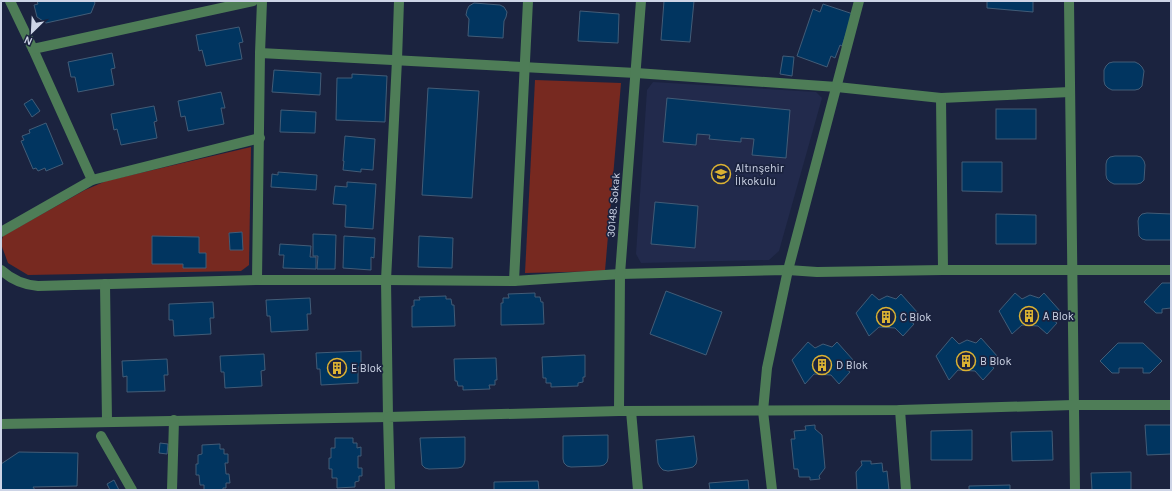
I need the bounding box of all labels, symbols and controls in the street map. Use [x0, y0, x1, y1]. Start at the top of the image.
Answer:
north arrow [12, 12, 52, 52]
text: N [22, 33, 34, 48]
place label: Altınşehir İlkokulu [735, 162, 784, 188]
school or university icon: Altınşehir İlkokulu [710, 163, 732, 185]
street label: 30148. Sokak [604, 172, 623, 238]
building icon: A Blok [1018, 305, 1040, 327]
building icon: C Blok [875, 306, 897, 328]
place label: A Blok [1043, 310, 1074, 323]
place label: C Blok [900, 311, 931, 324]
building icon: B Blok [955, 350, 977, 372]
building icon: D Blok [811, 354, 833, 376]
place label: B Blok [980, 355, 1012, 368]
building icon: E Blok [326, 357, 348, 379]
place label: D Blok [836, 359, 868, 372]
place label: E Blok [351, 362, 382, 375]

